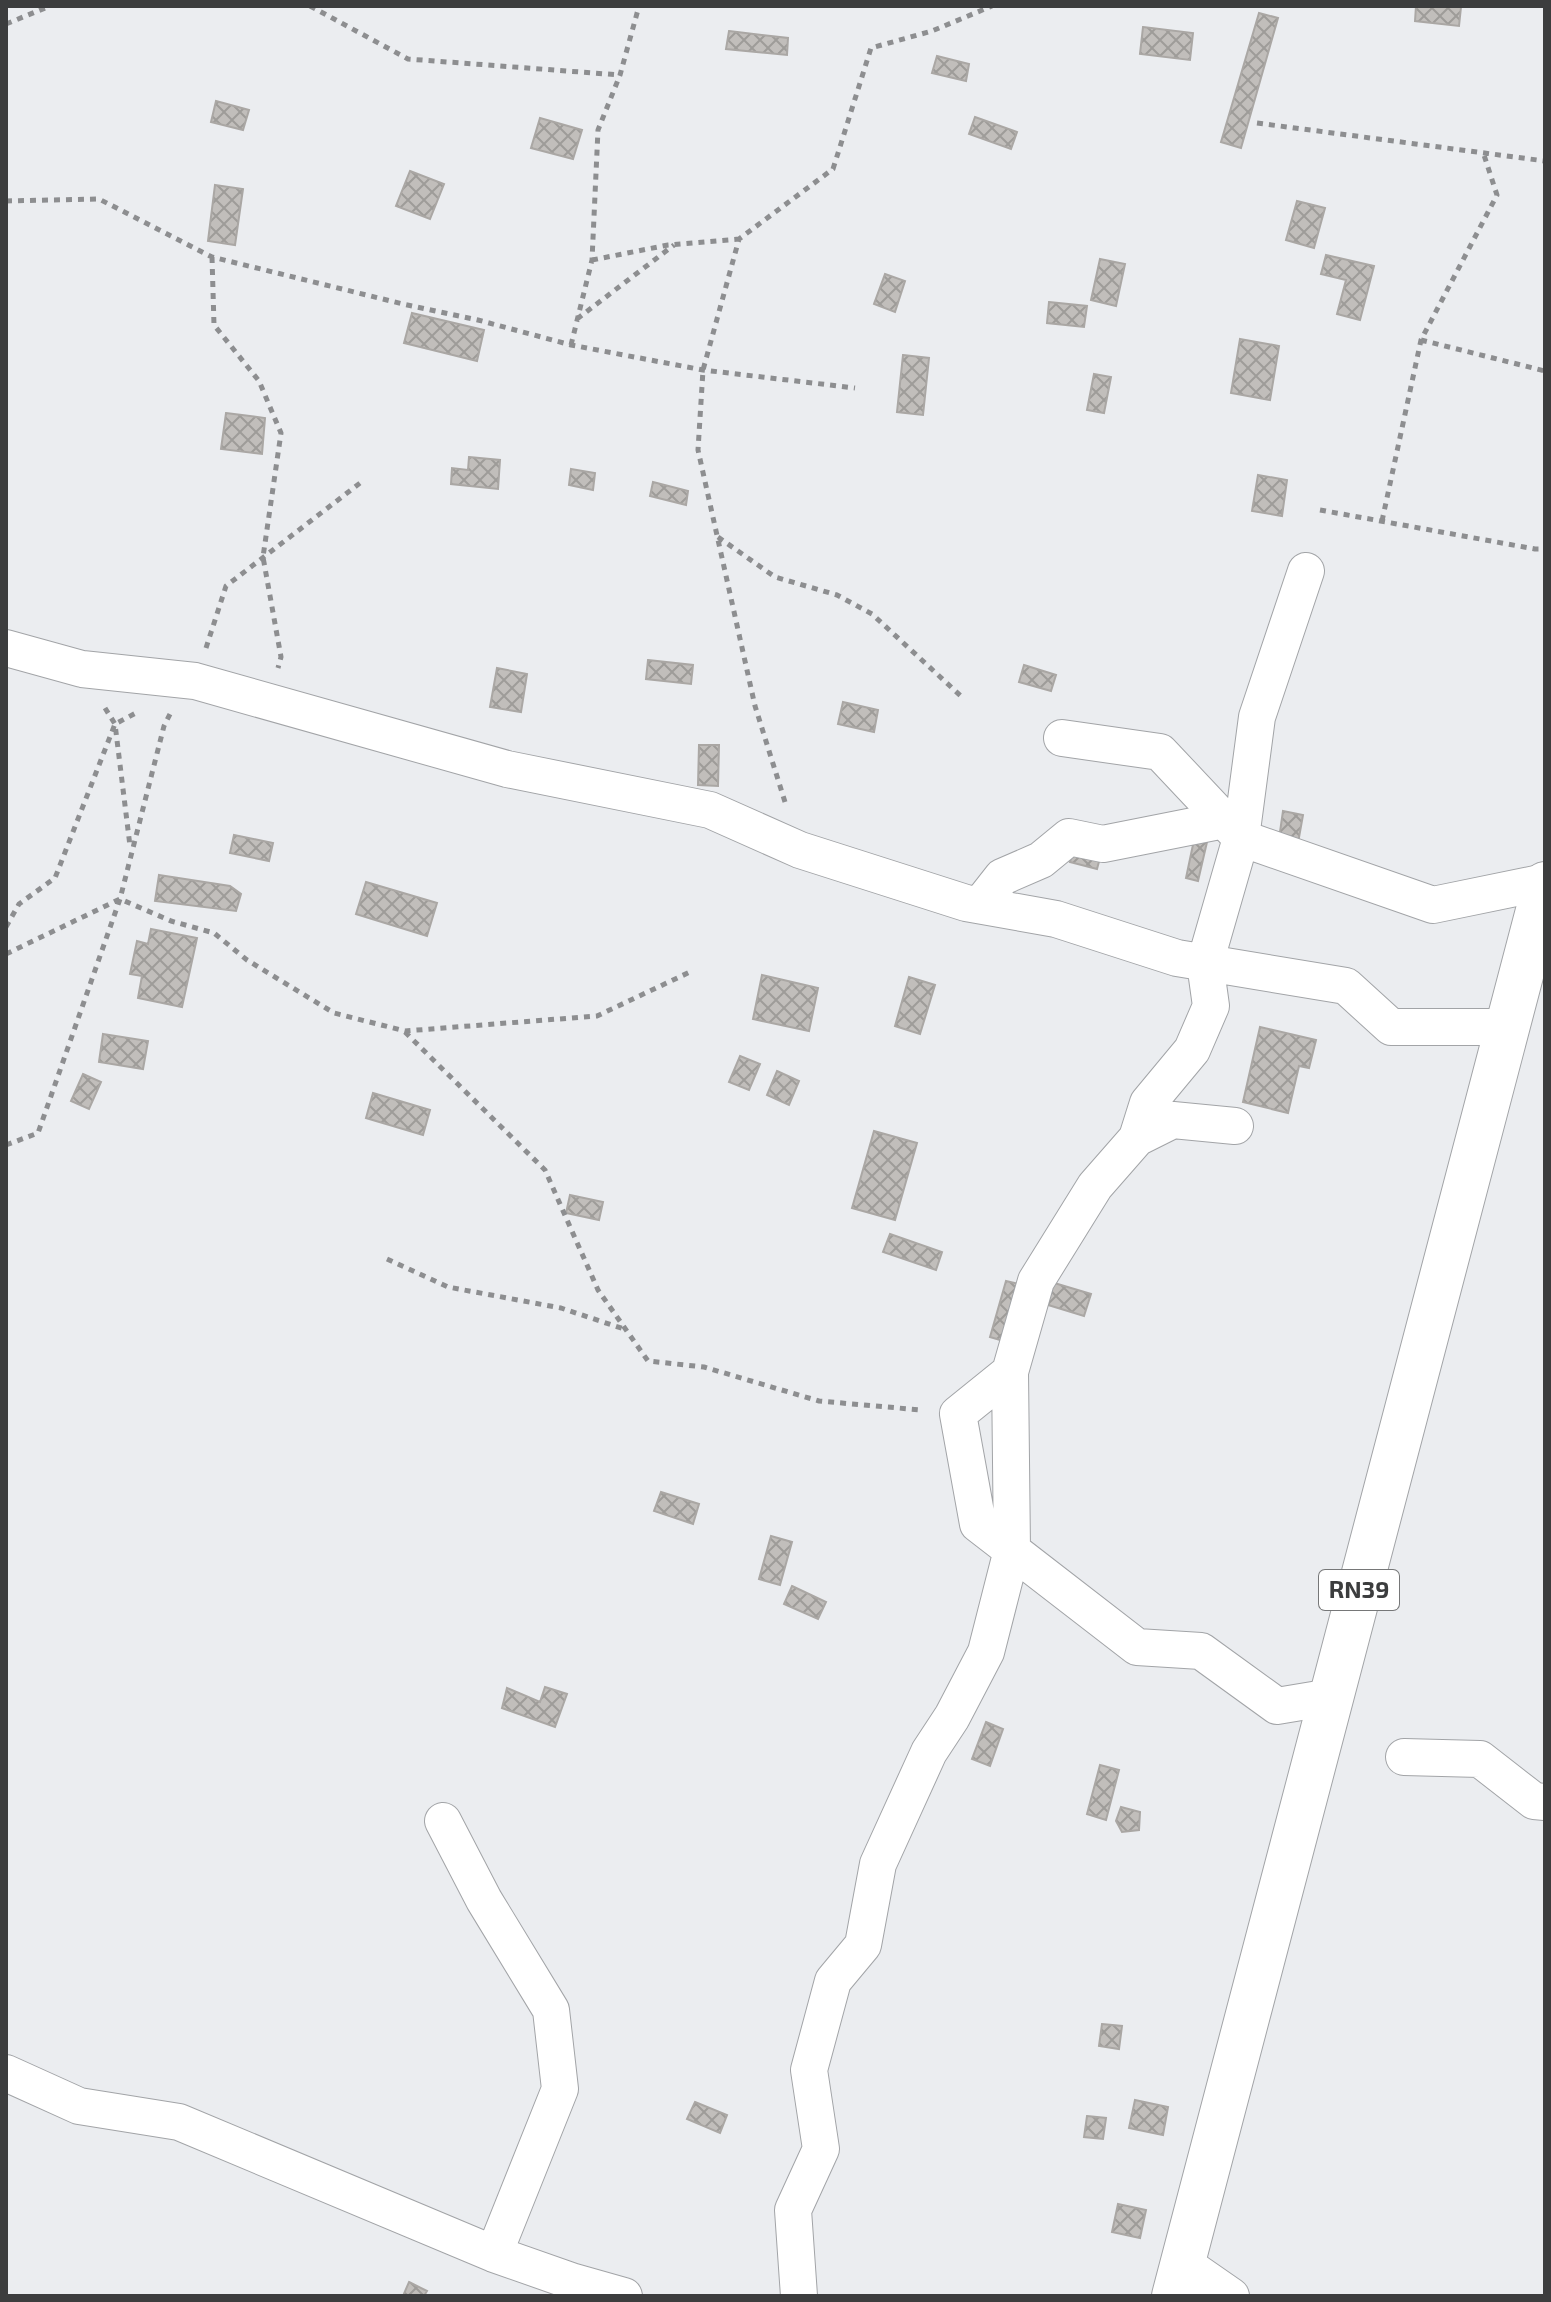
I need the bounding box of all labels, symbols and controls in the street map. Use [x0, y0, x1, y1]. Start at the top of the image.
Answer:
road number: RN39 [1319, 1570, 1399, 1610]

